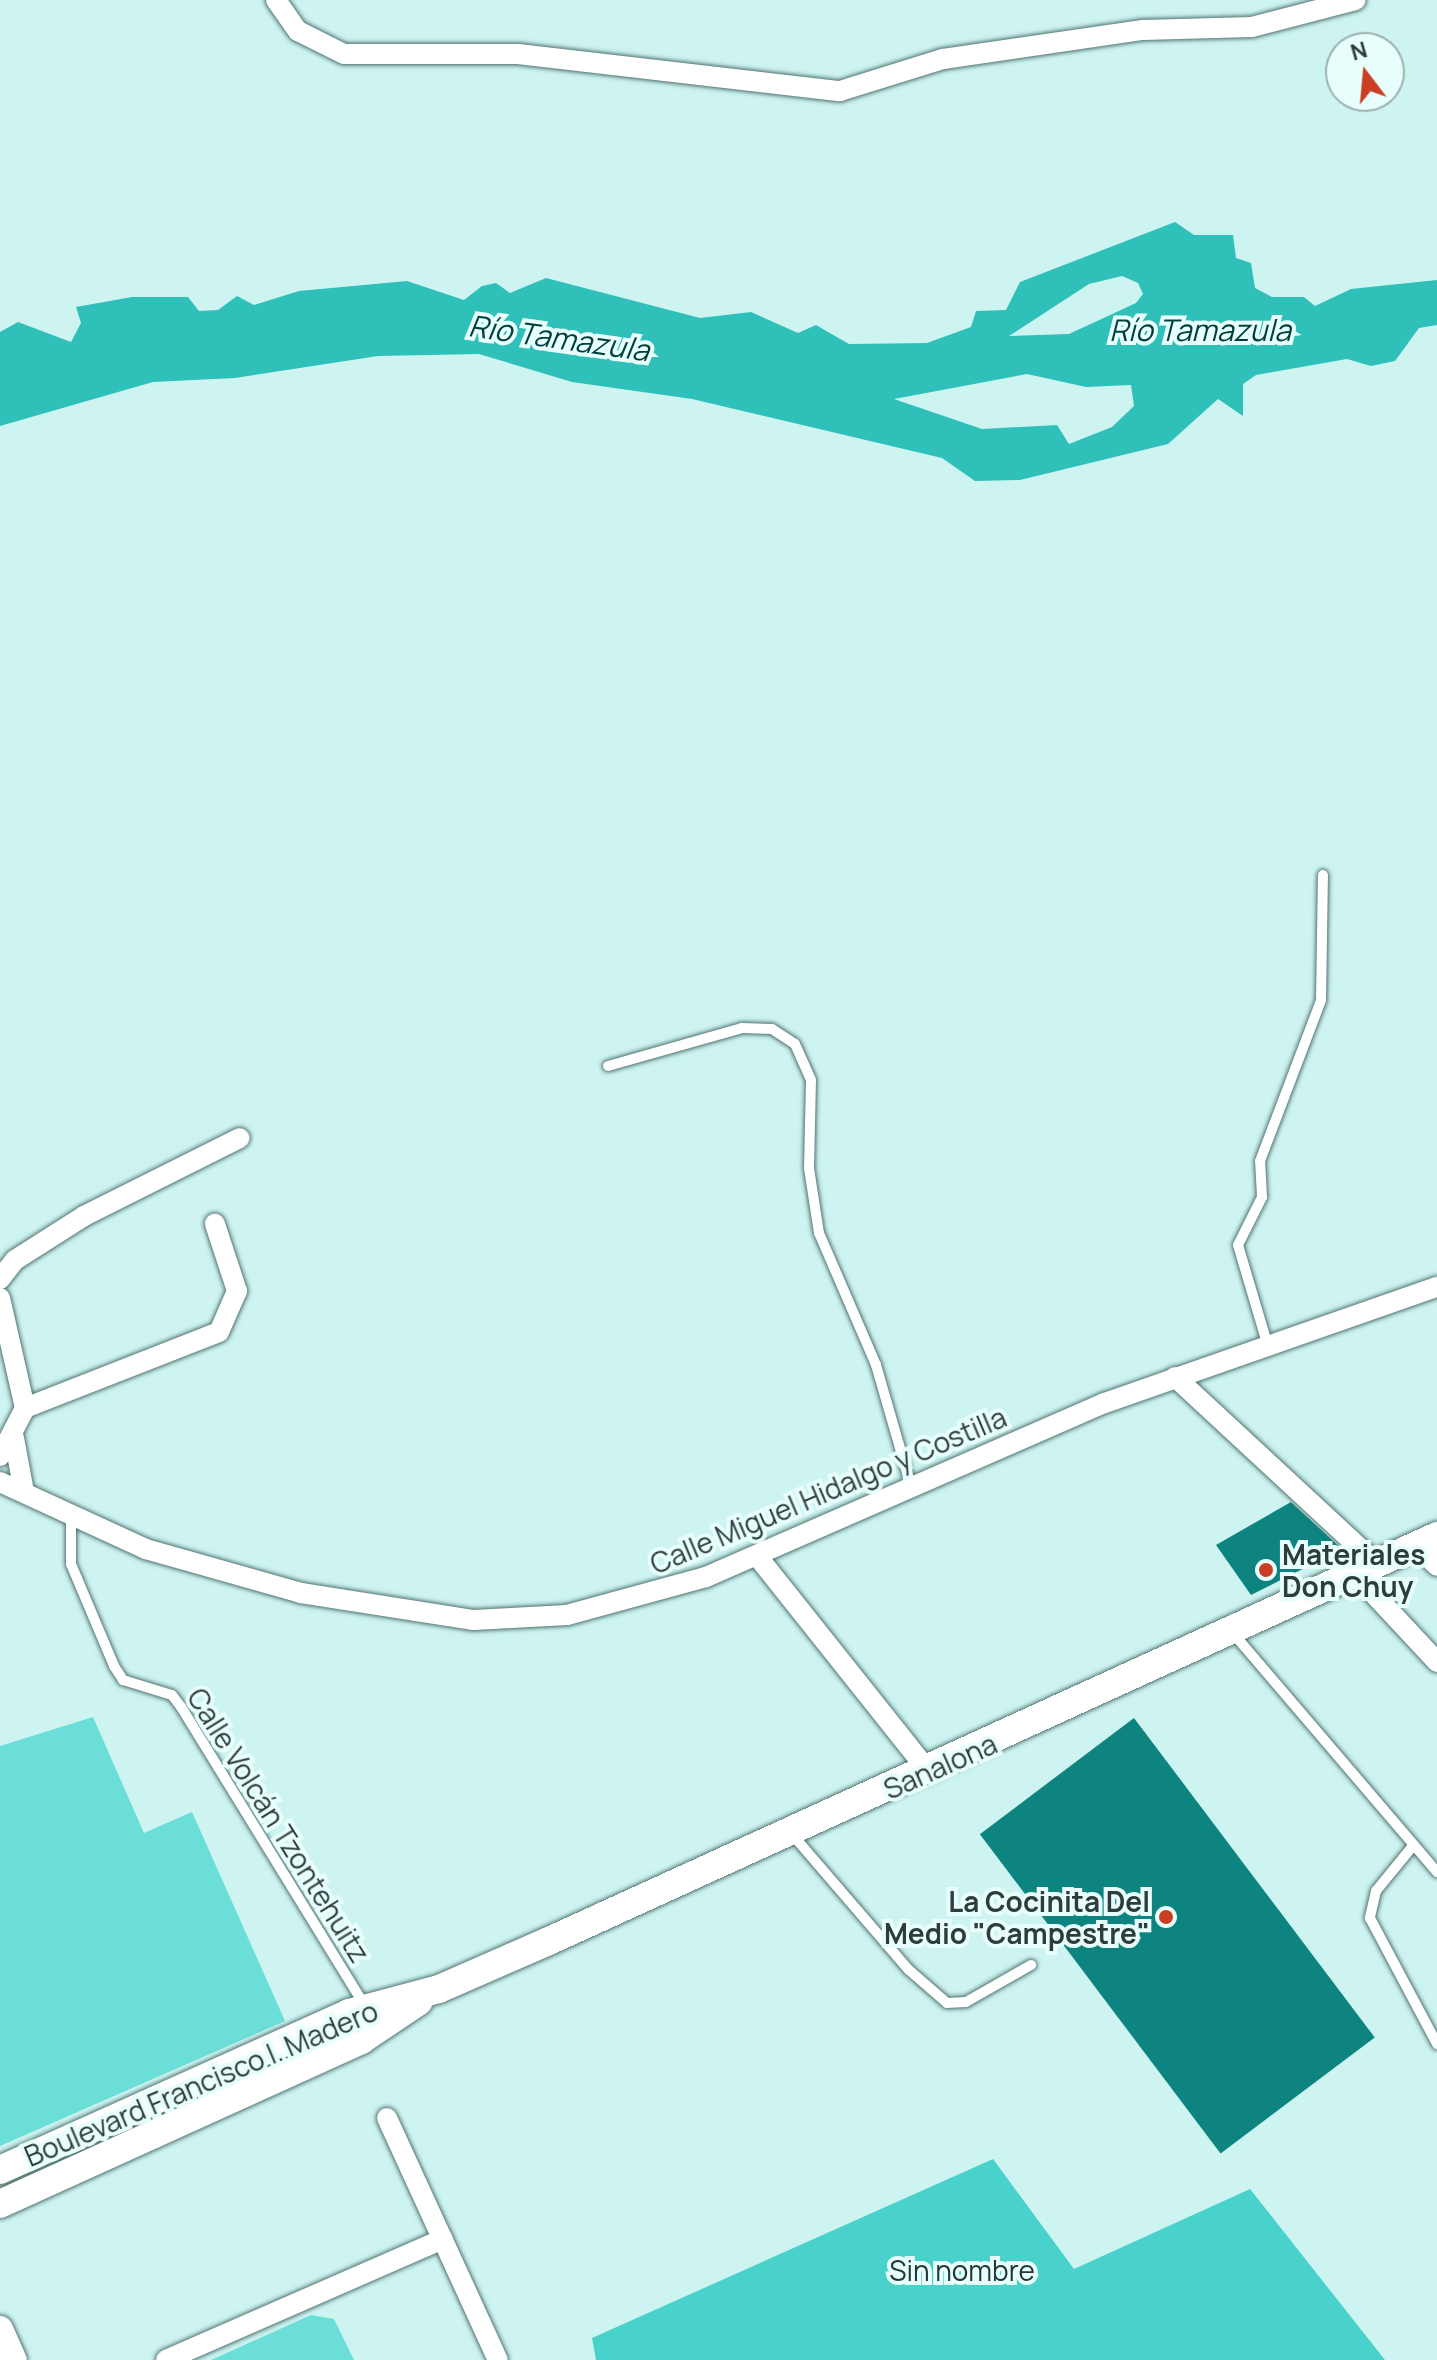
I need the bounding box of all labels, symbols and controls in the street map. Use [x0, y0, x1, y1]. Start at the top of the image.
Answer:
north arrow [1325, 32, 1405, 112]
text: N [1347, 34, 1371, 67]
water label: Río Tamazula [467, 308, 651, 368]
water label: Río Tamazula [1109, 312, 1291, 348]
street label: Calle Miguel Hidalgo y Costilla [645, 1400, 1011, 1580]
place label: Materiales Don Chuy [1282, 1537, 1425, 1603]
marker: Materiales Don Chuy [1257, 1561, 1275, 1579]
street label: Calle Volcán Tzontehuitz [181, 1682, 377, 1968]
street label: Sanalona [878, 1726, 1002, 1806]
place label: La Cocinita Del Medio "Campestre" [884, 1884, 1150, 1950]
marker: La Cocinita Del Medio "Campestre" [1157, 1908, 1175, 1926]
street label: Boulevard Francisco I. Madero [19, 1993, 383, 2173]
park label: Sin nombre [889, 2253, 1035, 2287]

